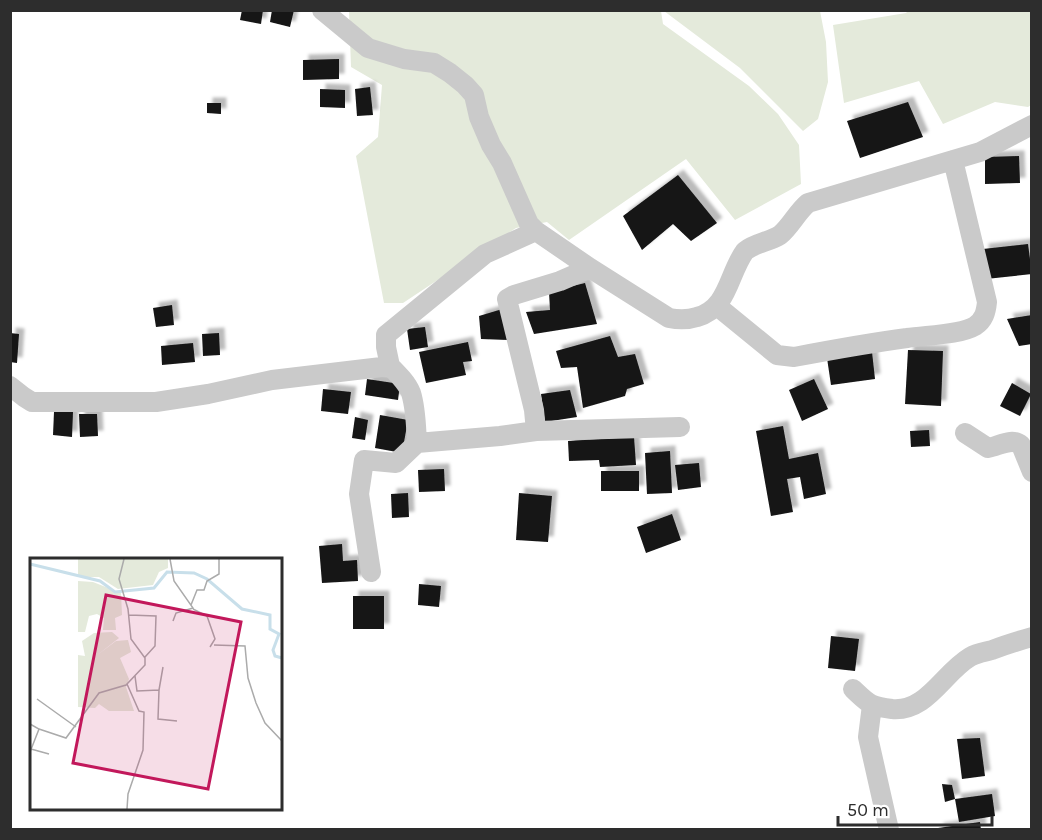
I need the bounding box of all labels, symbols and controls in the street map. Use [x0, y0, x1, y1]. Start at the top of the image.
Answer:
inset map [30, 558, 282, 810]
scale bar [838, 789, 992, 827]
text: 50 m [847, 799, 889, 821]

